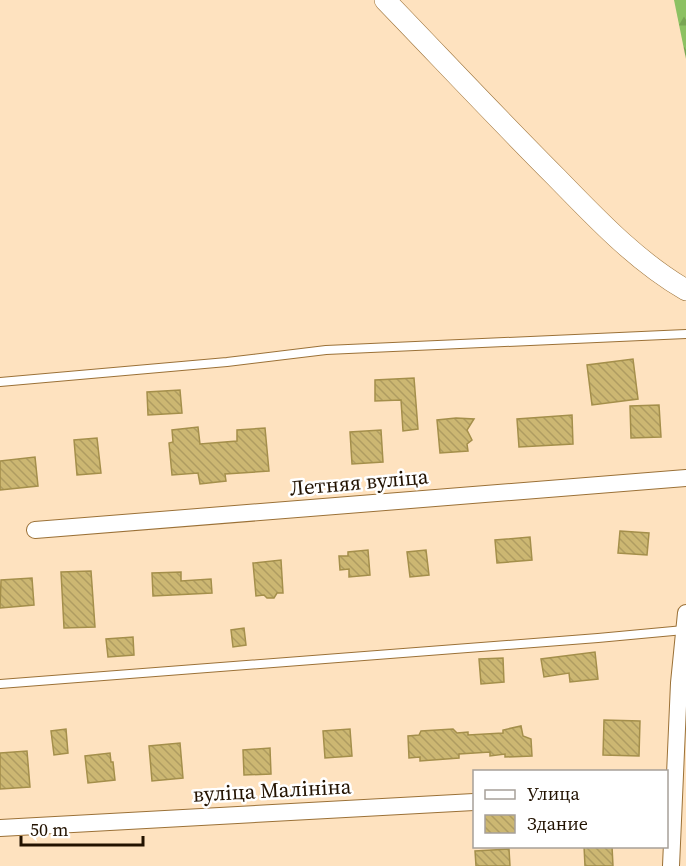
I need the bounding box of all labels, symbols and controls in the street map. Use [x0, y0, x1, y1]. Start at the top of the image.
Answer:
street label: Летняя вуліца [288, 461, 430, 503]
legend [473, 770, 668, 848]
street label: вуліца Малініна [192, 771, 352, 809]
text: Улица [527, 781, 580, 806]
scale bar [21, 809, 142, 847]
text: Здание [527, 811, 588, 836]
text: 50 m [30, 817, 68, 842]

